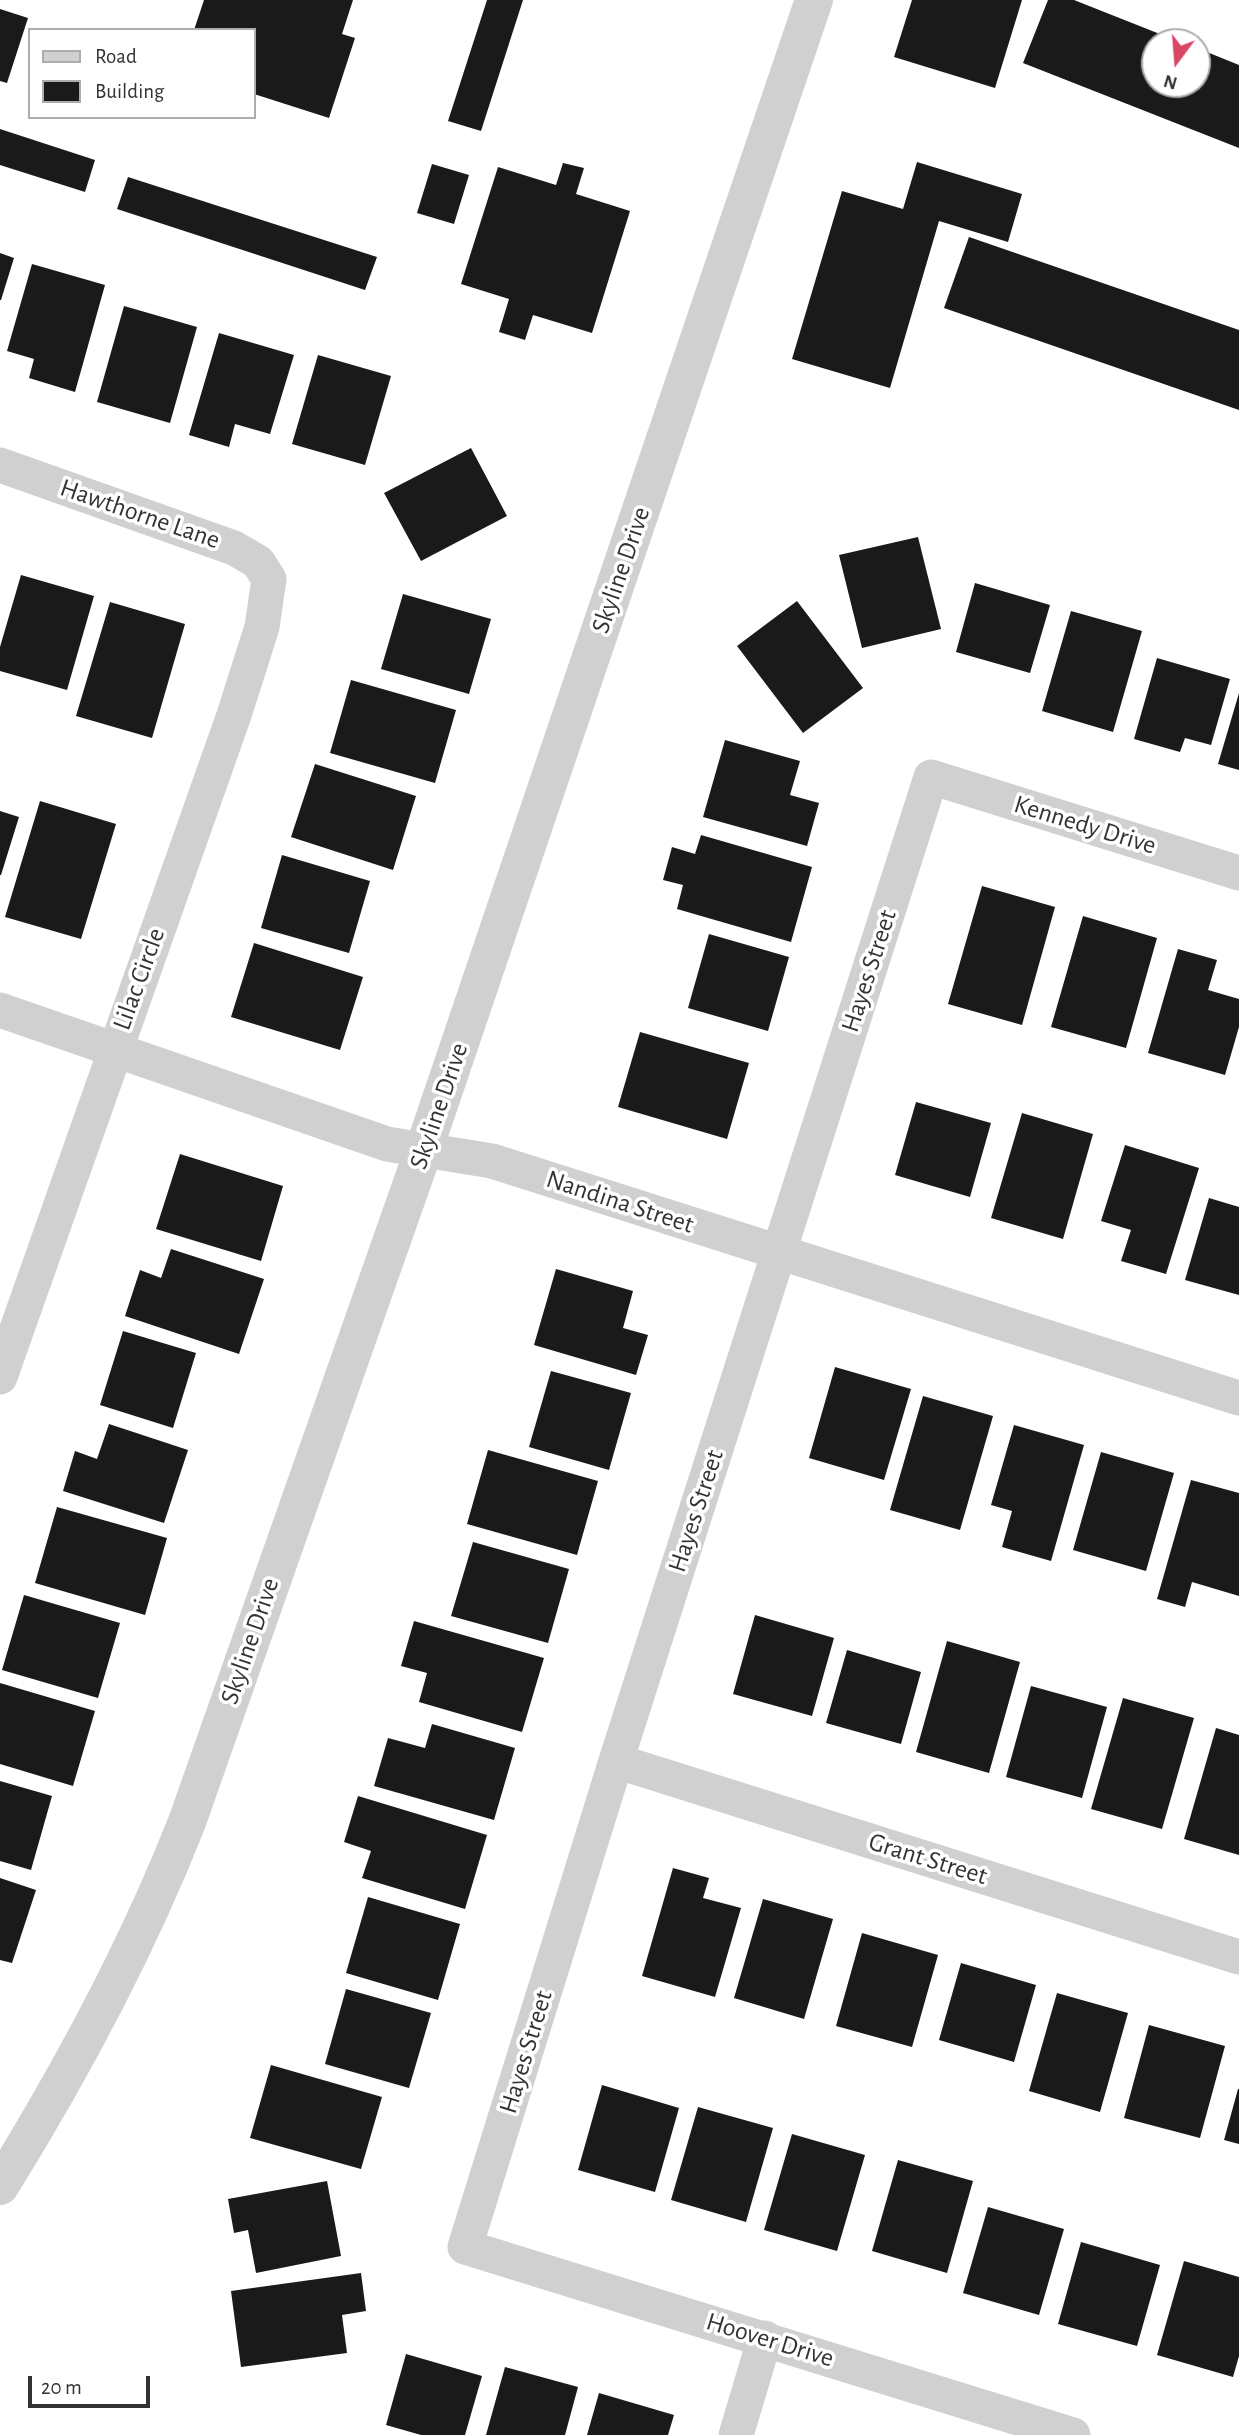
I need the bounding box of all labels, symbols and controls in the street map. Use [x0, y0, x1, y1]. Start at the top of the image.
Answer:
legend [28, 28, 256, 119]
north arrow [1141, 28, 1211, 98]
text: Road [95, 46, 137, 67]
text: N [1162, 71, 1180, 93]
text: Building [95, 81, 164, 102]
street label: Hawthorne Lane [56, 472, 224, 556]
street label: Skyline Drive [585, 503, 657, 637]
street label: Kennedy Drive [1010, 789, 1160, 861]
street label: Hayes Street [835, 906, 903, 1036]
street label: Lilac Circle [106, 924, 172, 1034]
street label: Skyline Drive [403, 1039, 475, 1173]
street label: Nandina Street [542, 1164, 698, 1240]
street label: Hayes Street [662, 1446, 730, 1576]
street label: Skyline Drive [214, 1574, 286, 1708]
street label: Grant Street [865, 1826, 991, 1892]
street label: Hayes Street [493, 1987, 559, 2117]
street label: Hoover Drive [702, 2306, 838, 2374]
scale bar [32, 2362, 154, 2406]
text: 20 m [41, 2377, 82, 2398]

